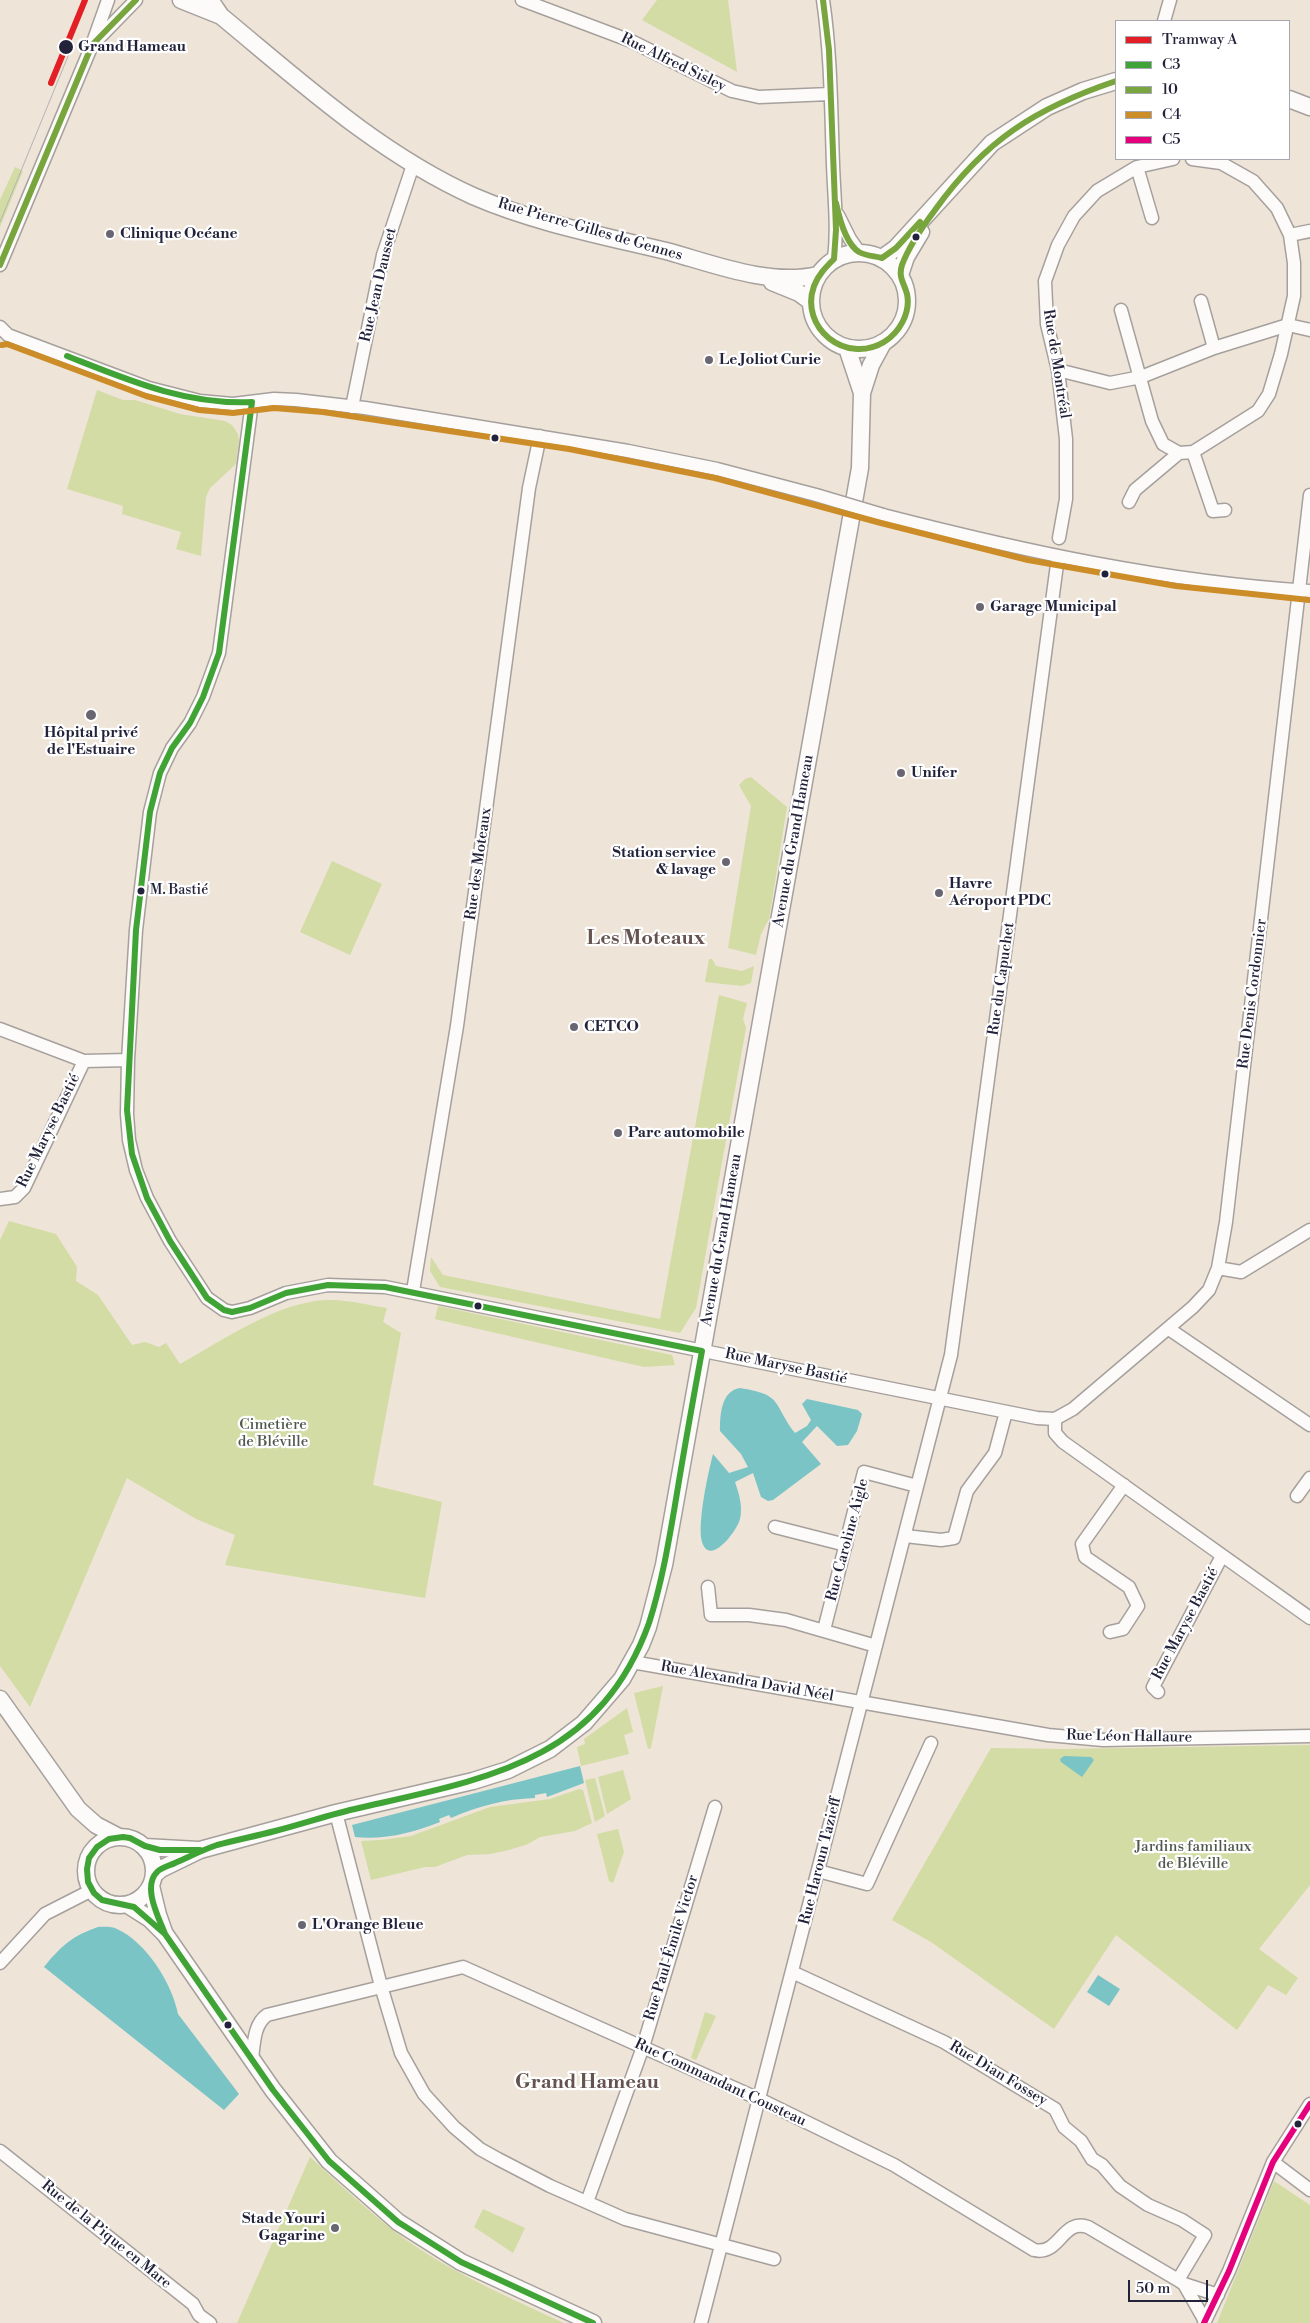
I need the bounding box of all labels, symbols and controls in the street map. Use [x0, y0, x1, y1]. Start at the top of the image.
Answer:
legend [1115, 20, 1290, 160]
street label: Rue Alfred Sisley [618, 30, 728, 96]
text: Tramway A [1162, 30, 1238, 49]
marker: Grand Hameau [57, 38, 75, 56]
place label: Grand Hameau [78, 38, 186, 56]
text: C3 [1162, 55, 1181, 74]
text: 10 [1162, 80, 1178, 99]
text: C4 [1162, 105, 1181, 124]
text: C5 [1162, 130, 1181, 149]
street label: Rue Pierre-Gilles de Gennes [496, 195, 684, 265]
place label: Clinique Océane [120, 225, 237, 243]
street label: Rue Jean Dausset [357, 226, 401, 344]
marker: Clinique Océane [104, 228, 116, 240]
unlabelled marker [911, 232, 921, 242]
street label: Rue de Montréal [1038, 308, 1074, 420]
place label: Le Joliot Curie [719, 351, 821, 369]
marker: Le Joliot Curie [703, 354, 715, 366]
unlabelled marker [490, 433, 500, 443]
unlabelled marker [1100, 569, 1110, 579]
place label: Garage Municipal [990, 598, 1117, 616]
marker: Garage Municipal [974, 601, 986, 613]
marker: Hôpital privé de l'Estuaire [84, 708, 98, 722]
place label: Hôpital privé de l'Estuaire [44, 724, 138, 759]
street label: Avenue du Grand Hameau [770, 753, 818, 929]
place label: Unifer [911, 764, 957, 782]
marker: Unifer [895, 767, 907, 779]
street label: Rue des Moteaux [462, 807, 496, 921]
place label: Station service & lavage [612, 844, 716, 879]
marker: Station service & lavage [720, 856, 732, 868]
place label: Havre Aéroport PDC [949, 875, 1051, 910]
place label: M. Bastié [150, 883, 208, 899]
marker: M. Bastié [136, 886, 146, 896]
marker: Havre Aéroport PDC [933, 887, 945, 899]
street label: Rue Denis Cordonnier [1235, 918, 1271, 1070]
street label: Rue du Capuchet [985, 921, 1019, 1037]
district label: Les Moteaux [587, 927, 705, 951]
place label: CETCO [584, 1018, 639, 1036]
marker: CETCO [568, 1021, 580, 1033]
street label: Rue Maryse Bastié [14, 1071, 84, 1191]
place label: Parc automobile [628, 1124, 745, 1142]
marker: Parc automobile [612, 1127, 624, 1139]
street label: Avenue du Grand Hameau [698, 1152, 746, 1328]
unlabelled marker [473, 1301, 483, 1311]
street label: Rue Maryse Bastié [723, 1345, 849, 1389]
park label: Cimetière de Bléville [238, 1416, 308, 1451]
street label: Rue Caroline Aigle [823, 1477, 873, 1603]
street label: Rue Maryse Bastié [1149, 1565, 1223, 1683]
street label: Rue Alexandra David Néel [659, 1658, 835, 1706]
street label: Rue Léon Hallaure [1066, 1727, 1192, 1747]
street label: Rue Haroun Tazieff [796, 1795, 846, 1927]
park label: Jardins familiaux de Bléville [1135, 1838, 1251, 1873]
street label: Rue Paul-Émile Victor [641, 1873, 703, 2023]
place label: L'Orange Bleue [312, 1916, 423, 1934]
marker: L'Orange Bleue [296, 1919, 308, 1931]
unlabelled marker [223, 2020, 233, 2030]
street label: Rue Commandant Cousteau [631, 2035, 809, 2131]
street label: Rue Dian Fossey [946, 2038, 1050, 2110]
district label: Grand Hameau [515, 2071, 659, 2095]
unlabelled marker [1293, 2119, 1303, 2129]
street label: Rue de la Pique en Mare [37, 2177, 175, 2293]
place label: Stade Youri Gagarine [242, 2210, 325, 2245]
marker: Stade Youri Gagarine [329, 2222, 341, 2234]
scale bar [1130, 2270, 1210, 2302]
text: 50 m [1136, 2279, 1170, 2298]

